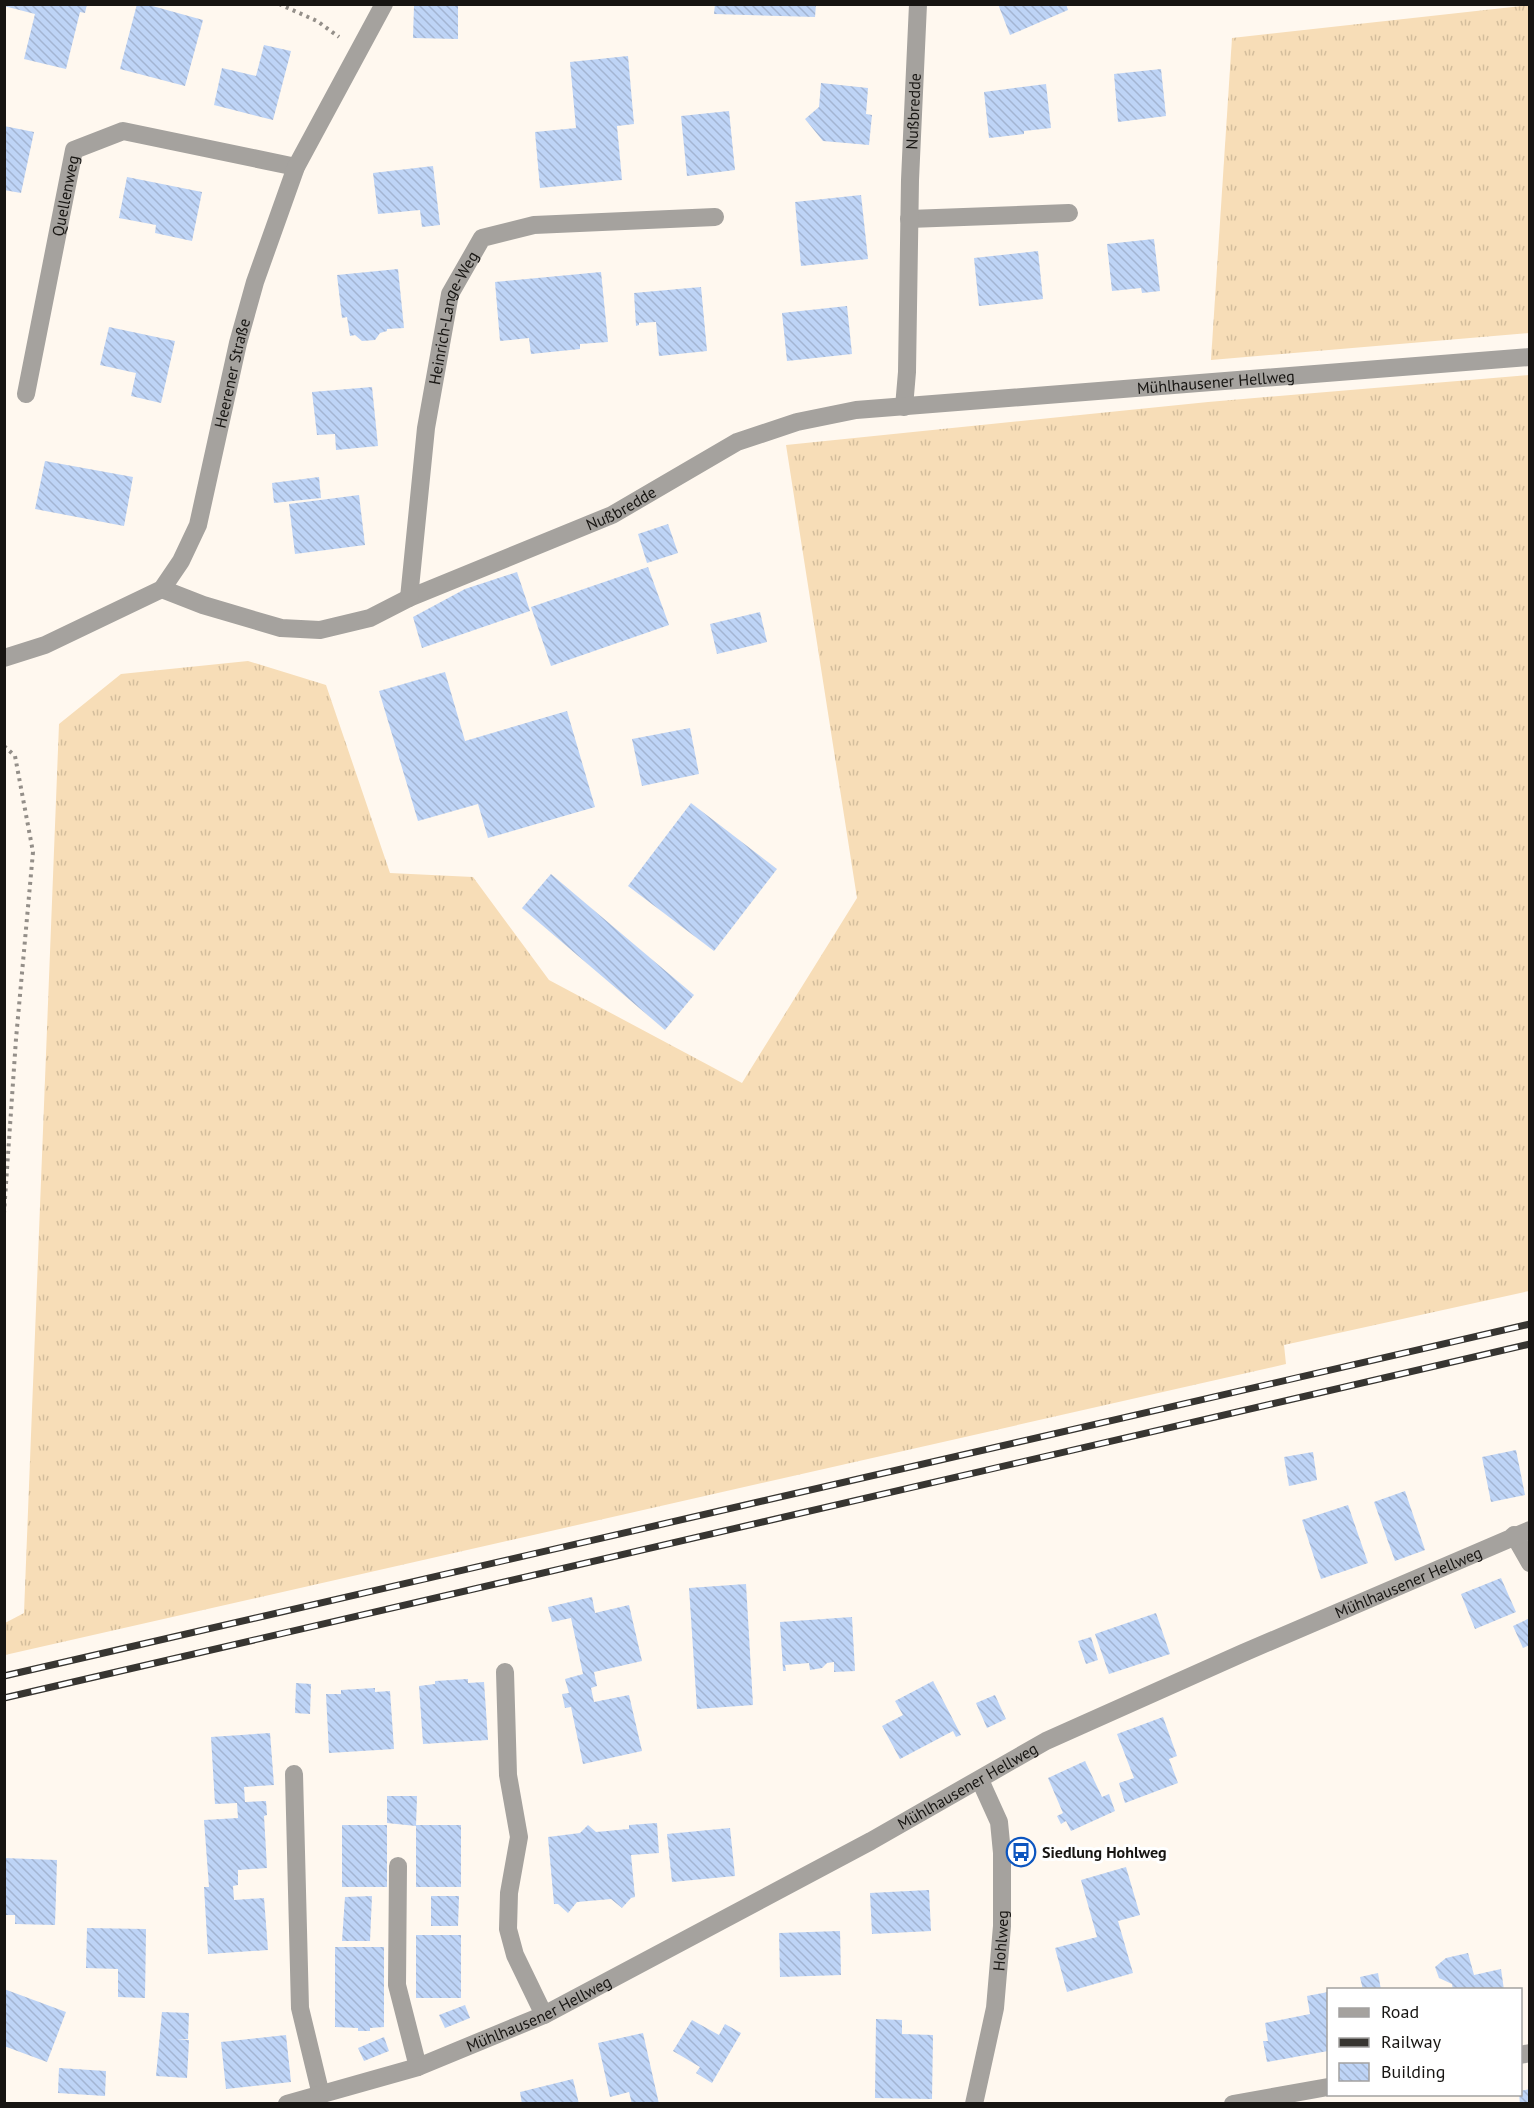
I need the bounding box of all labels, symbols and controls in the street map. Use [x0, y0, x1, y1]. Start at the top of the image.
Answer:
street label: Nußbredde [901, 73, 925, 150]
street label: Quellenweg [47, 154, 83, 238]
street label: Heinrich-Lange-Weg [424, 247, 482, 386]
street label: Heerener Straße [210, 316, 254, 430]
street label: Mühlhausener Hellweg [1136, 366, 1295, 398]
street label: Nußbredde [583, 482, 660, 535]
street label: Mühlhausener Hellweg [1332, 1542, 1485, 1622]
street label: Mühlhausener Hellweg [894, 1738, 1041, 1834]
bus stop icon: Siedlung Hohlweg [1005, 1836, 1037, 1868]
place label: Siedlung Hohlweg [1042, 1842, 1167, 1862]
street label: Hohlweg [988, 1910, 1012, 1972]
street label: Mühlhausener Hellweg [463, 1971, 615, 2056]
legend [1327, 1988, 1522, 2096]
text: Road [1381, 2000, 1419, 2023]
text: Railway [1381, 2030, 1442, 2053]
text: Building [1381, 2060, 1445, 2083]

